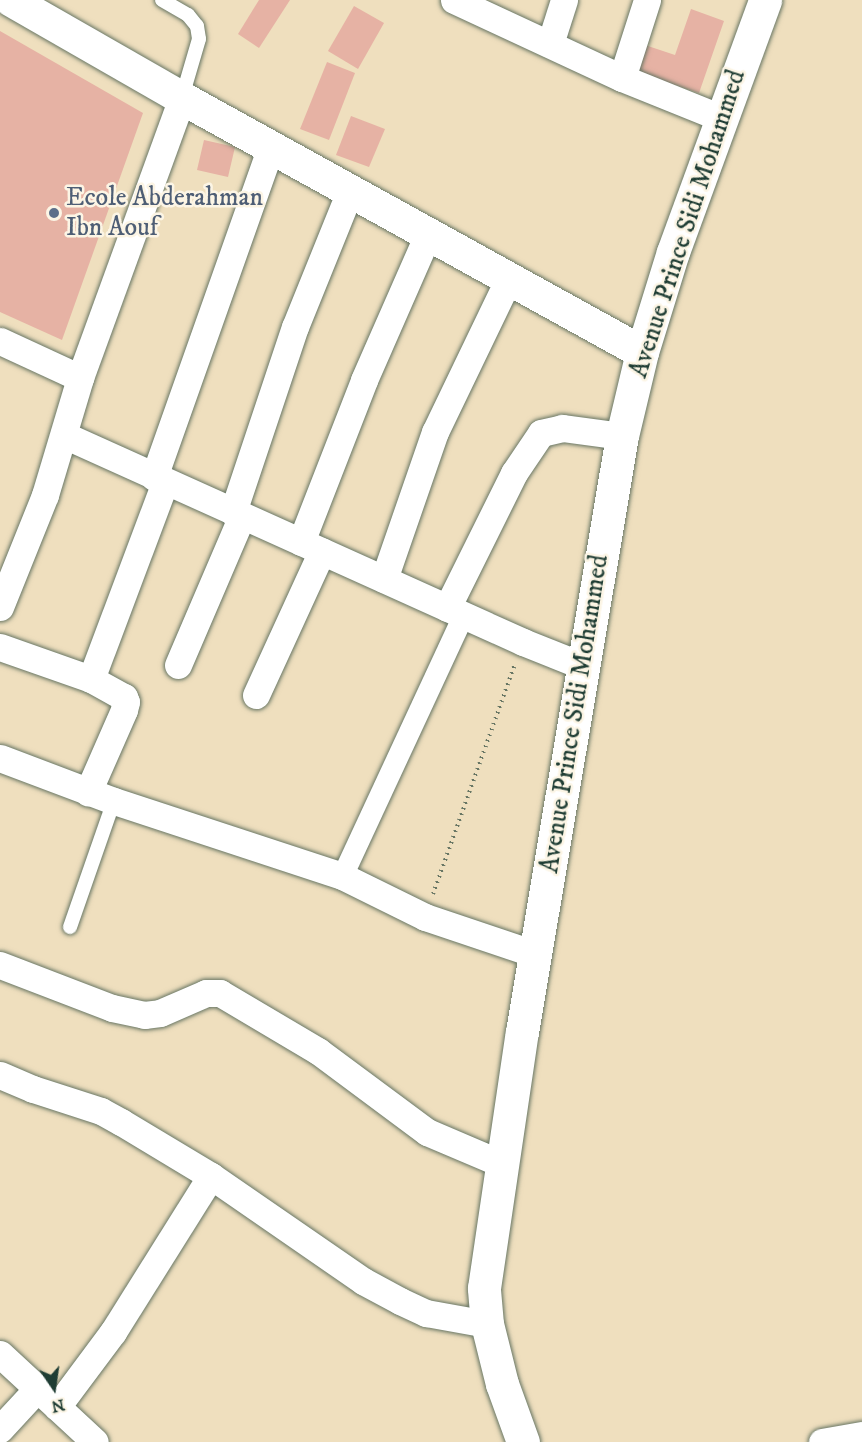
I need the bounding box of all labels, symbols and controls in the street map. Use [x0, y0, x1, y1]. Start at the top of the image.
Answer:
street label: Avenue Prince Sidi Mohammed [623, 66, 753, 382]
place label: Ecole Abderahman Ibn Aouf [66, 182, 263, 243]
marker: Ecole Abderahman Ibn Aouf [47, 206, 61, 220]
street label: Avenue Prince Sidi Mohammed [534, 553, 616, 875]
north arrow [24, 1358, 84, 1418]
text: N [49, 1394, 67, 1417]

